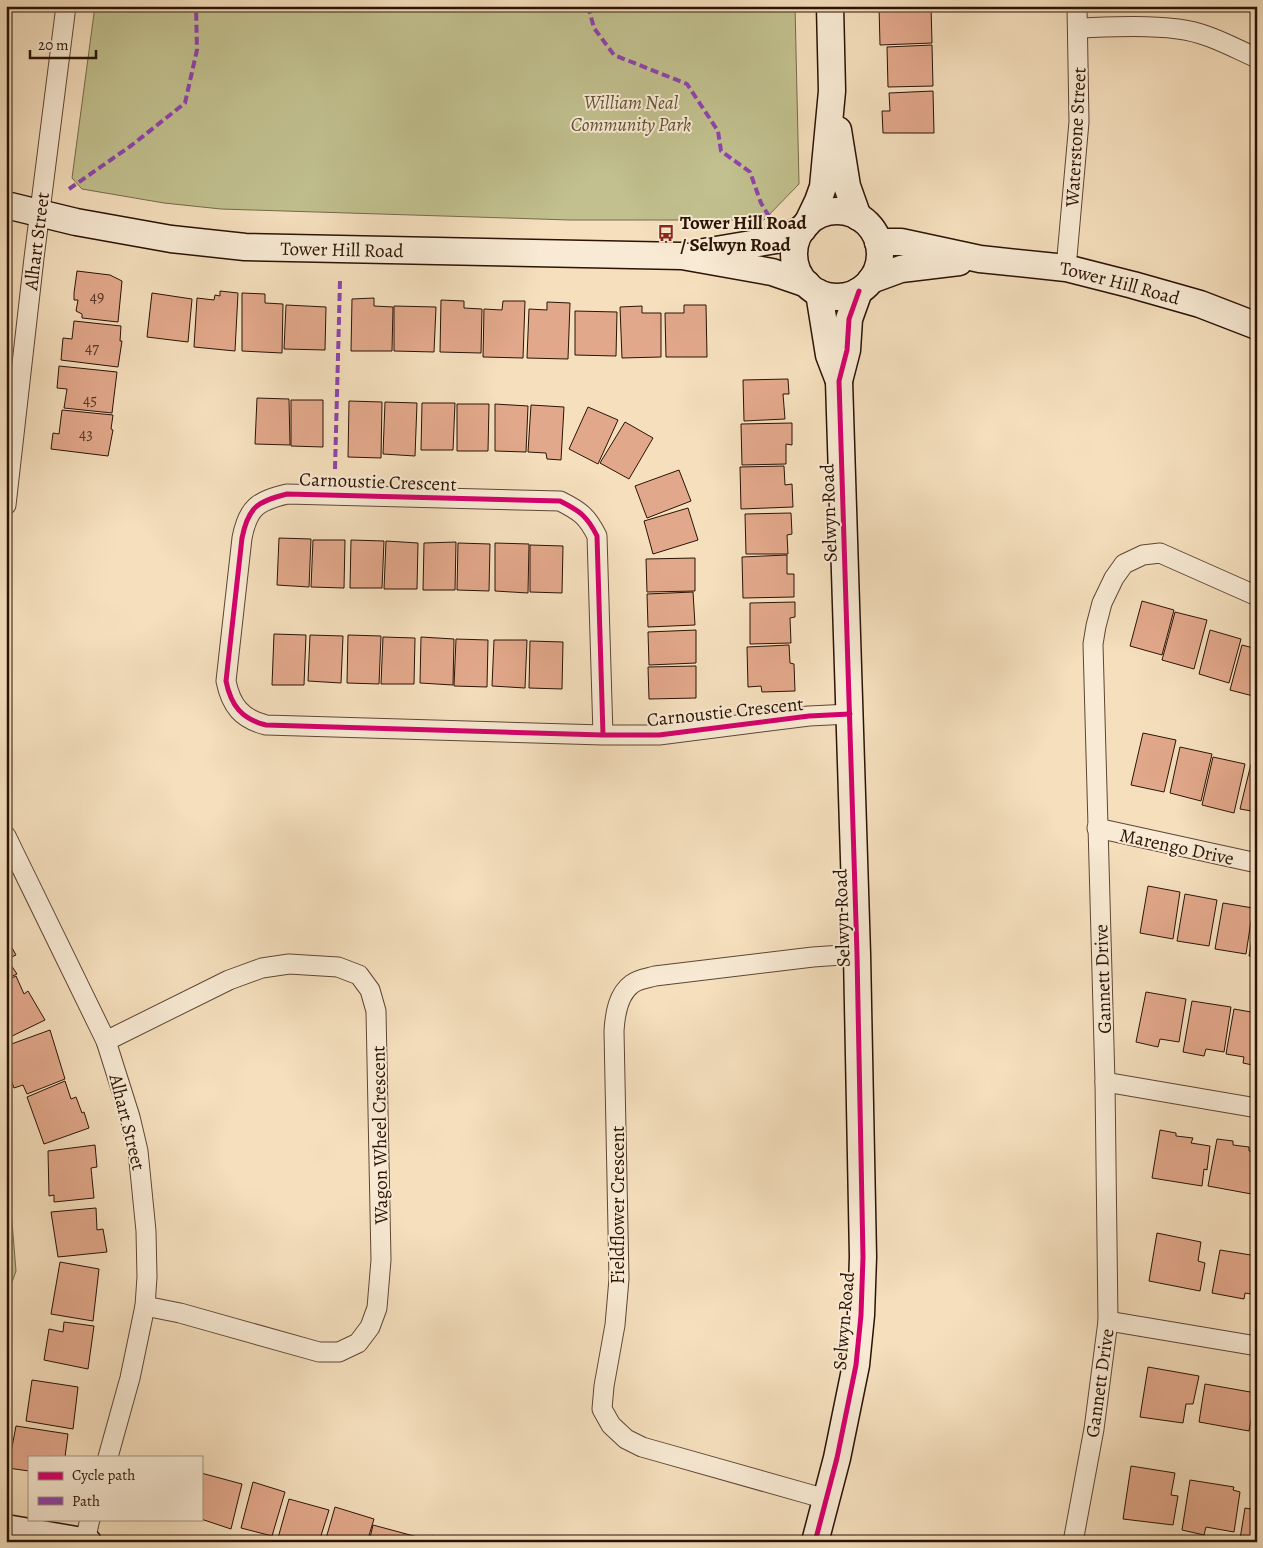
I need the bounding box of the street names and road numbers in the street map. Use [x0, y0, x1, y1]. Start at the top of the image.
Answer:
street label: Waterstone Street [1059, 67, 1093, 209]
street label: Alhart Street [18, 191, 56, 293]
street label: Tower Hill Road [280, 236, 405, 264]
street label: Tower Hill Road [1059, 255, 1183, 312]
street label: Selwyn Road [814, 463, 844, 563]
street label: Carnoustie Crescent [299, 466, 457, 498]
street label: Carnoustie Crescent [645, 691, 805, 733]
street label: Marengo Drive [1117, 822, 1236, 872]
street label: Selwyn Road [827, 868, 857, 968]
street label: Gannett Drive [1088, 924, 1118, 1034]
street label: Wagon Wheel Crescent [365, 1045, 395, 1226]
street label: Alhart Street [102, 1070, 152, 1173]
street label: Fieldflower Crescent [605, 1126, 631, 1284]
street label: Selwyn Road [827, 1270, 861, 1371]
street label: Gannett Drive [1079, 1327, 1120, 1439]

